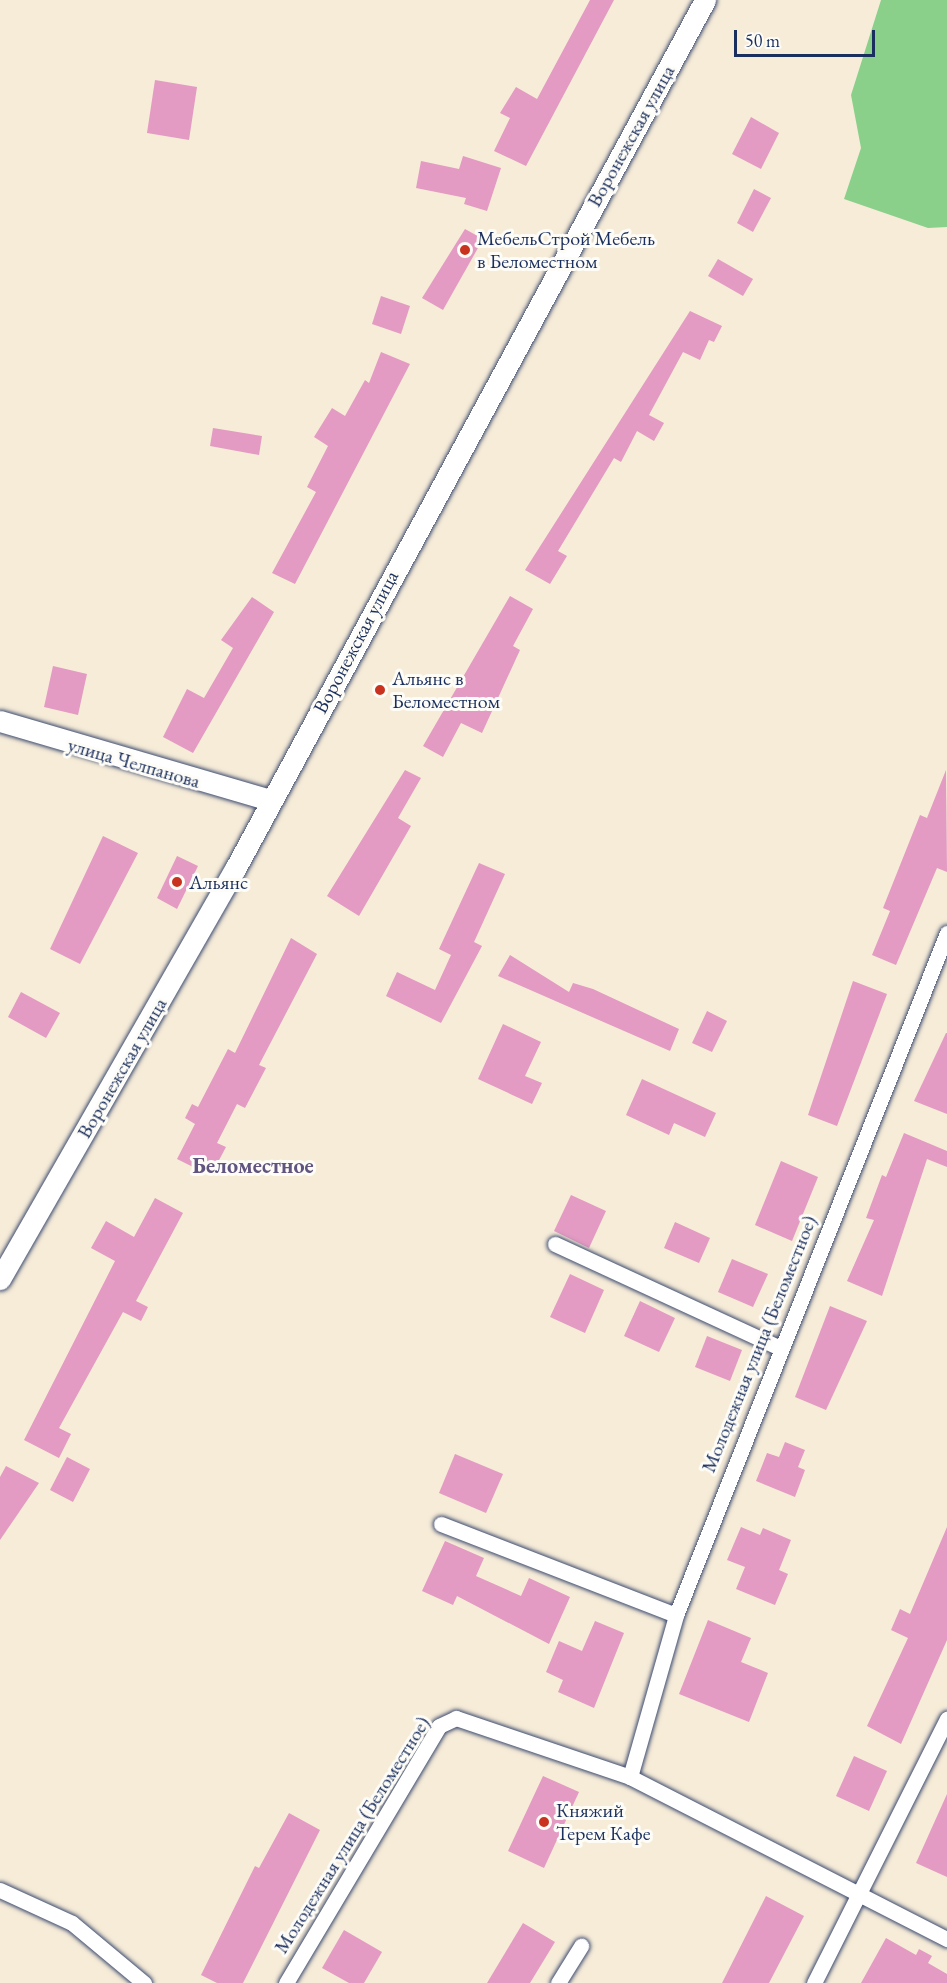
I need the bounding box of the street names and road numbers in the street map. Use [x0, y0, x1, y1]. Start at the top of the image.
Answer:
street label: Воронежская улица [582, 61, 680, 211]
street label: Воронежская улица [308, 567, 404, 717]
street label: улица Челпанова [65, 733, 203, 793]
street label: Воронежская улица [72, 994, 172, 1142]
street label: Молодежная улица (Беломестное) [696, 1212, 822, 1476]
street label: Молодежная улица (Беломестное) [269, 1712, 435, 1958]

